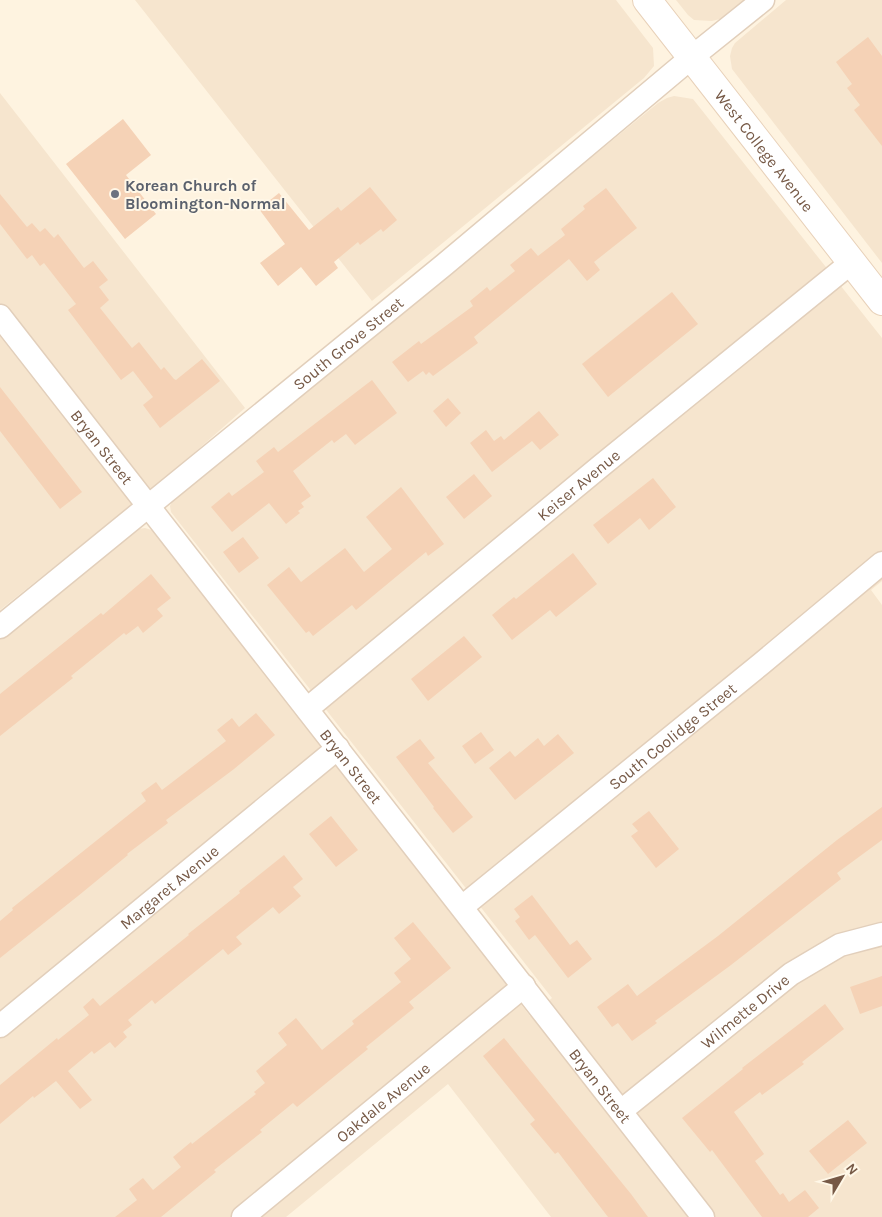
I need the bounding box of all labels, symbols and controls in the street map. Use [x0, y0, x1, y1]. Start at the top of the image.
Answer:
street label: West College Avenue [711, 86, 818, 215]
place label: Korean Church of Bloomington-Normal [125, 176, 286, 213]
marker: Korean Church of Bloomington-Normal [109, 188, 121, 200]
street label: South Grove Street [289, 293, 407, 394]
street label: Bryan Street [67, 406, 137, 488]
street label: Keiser Avenue [533, 445, 624, 524]
street label: South Coolidge Street [605, 679, 740, 794]
street label: Bryan Street [316, 725, 386, 807]
street label: Margaret Avenue [116, 841, 222, 933]
street label: Wilmette Drive [697, 970, 793, 1053]
street label: Bryan Street [565, 1044, 635, 1127]
street label: Oakdale Avenue [332, 1058, 434, 1146]
north arrow [817, 1152, 867, 1202]
text: N [842, 1160, 862, 1178]

